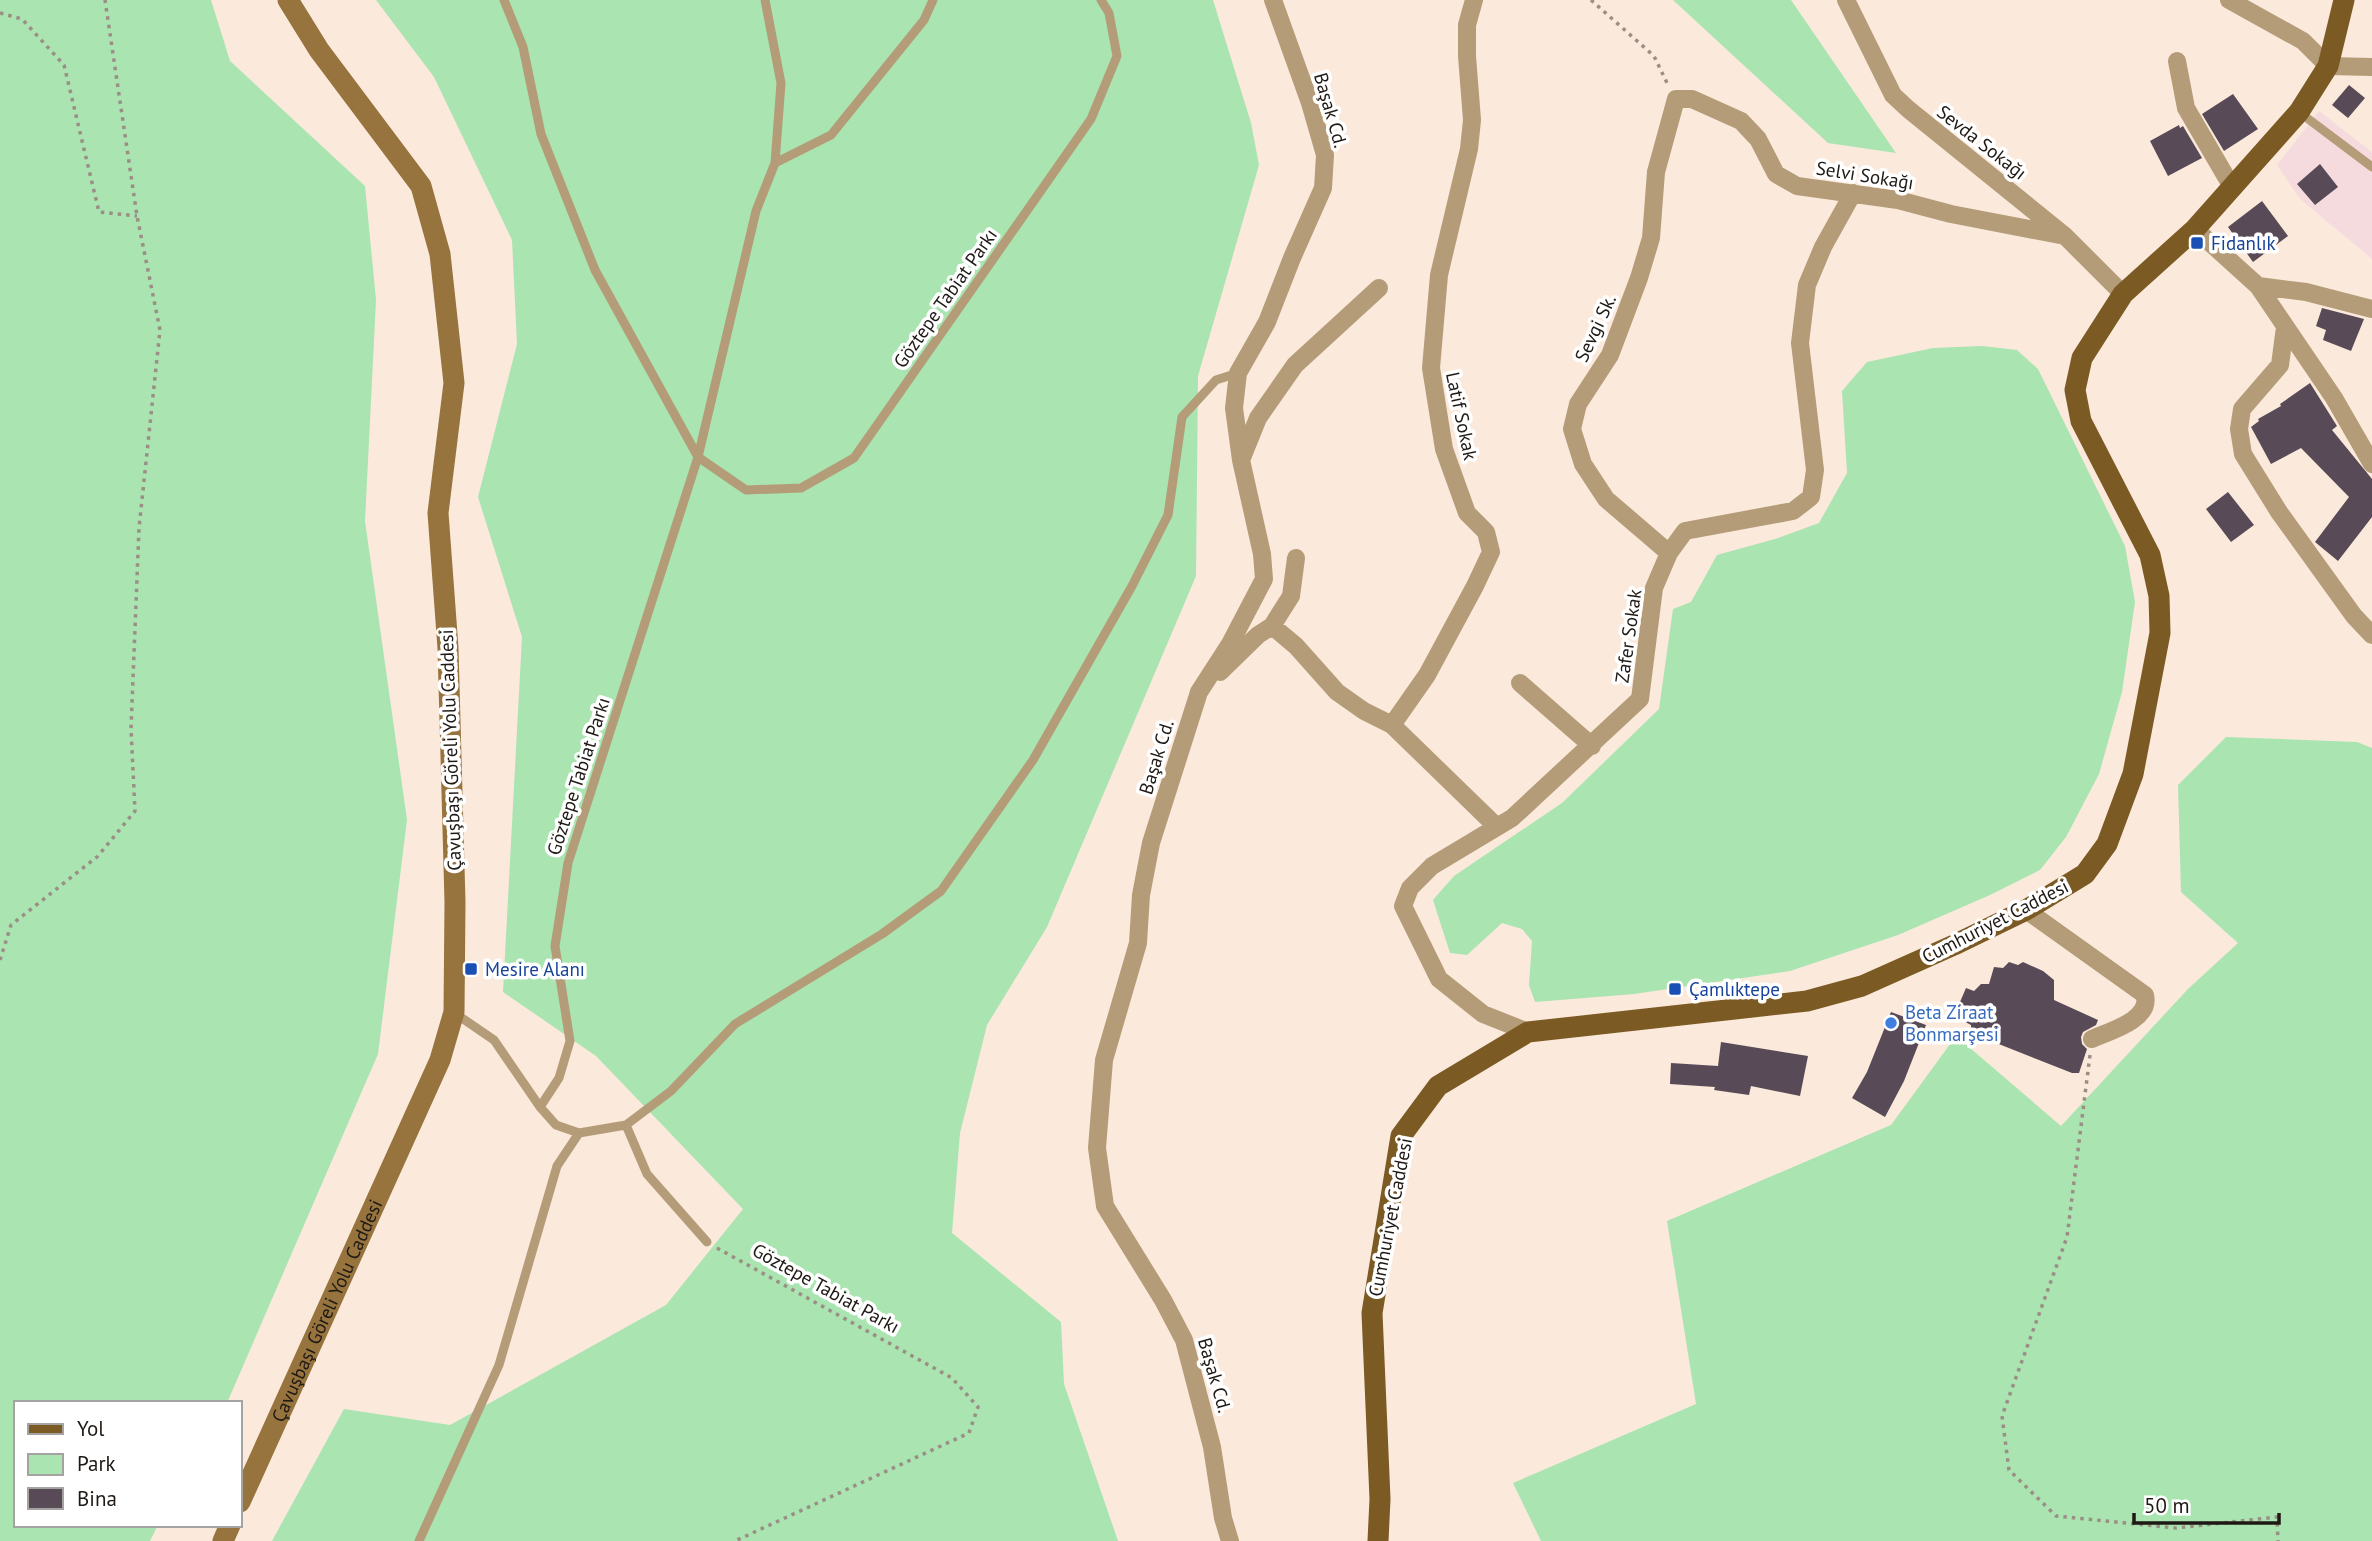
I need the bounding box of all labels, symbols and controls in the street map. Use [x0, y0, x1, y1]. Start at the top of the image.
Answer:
street label: Başak Cd. [1309, 70, 1353, 150]
street label: Sevda Sokağı [1932, 100, 2032, 184]
street label: Selvi Sokağı [1814, 155, 1916, 195]
street label: Göztepe Tabiat Parkı [888, 224, 1002, 372]
place label: Fidanlık [2211, 231, 2276, 255]
marker: Fidanlık [2189, 235, 2205, 251]
street label: Sevgi Sk. [1569, 290, 1621, 366]
street label: Latif Sokak [1441, 370, 1483, 462]
street label: Zafer Sokak [1610, 588, 1646, 684]
street label: Çavuşbaşı Göreli Yolu Caddesi [434, 629, 466, 871]
street label: Göztepe Tabiat Parkı [541, 694, 615, 858]
street label: Başak Cd. [1133, 717, 1179, 797]
street label: Cumhuriyet Caddesi [1918, 874, 2072, 968]
place label: Mesire Alanı [485, 957, 585, 981]
marker: Mesire Alanı [463, 961, 479, 977]
place label: Çamlıktepe [1689, 977, 1780, 1001]
marker: Çamlıktepe [1667, 981, 1683, 997]
place label: Beta Ziraat Bonmarşesi [1905, 1000, 1999, 1046]
marker: Beta Ziraat Bonmarşesi [1883, 1015, 1899, 1031]
street label: Cumhuriyet Caddesi [1363, 1136, 1417, 1298]
street label: Çavuşbaşı Göreli Yolu Caddesi [266, 1196, 387, 1426]
street label: Göztepe Tabiat Parkı [748, 1238, 904, 1338]
street label: Başak Cd. [1193, 1335, 1237, 1415]
legend [14, 1401, 242, 1527]
text: Yol [77, 1415, 104, 1442]
text: Park [77, 1450, 116, 1477]
scale bar [2134, 1482, 2279, 1526]
text: Bina [77, 1485, 117, 1512]
text: 50 m [2144, 1492, 2190, 1519]

